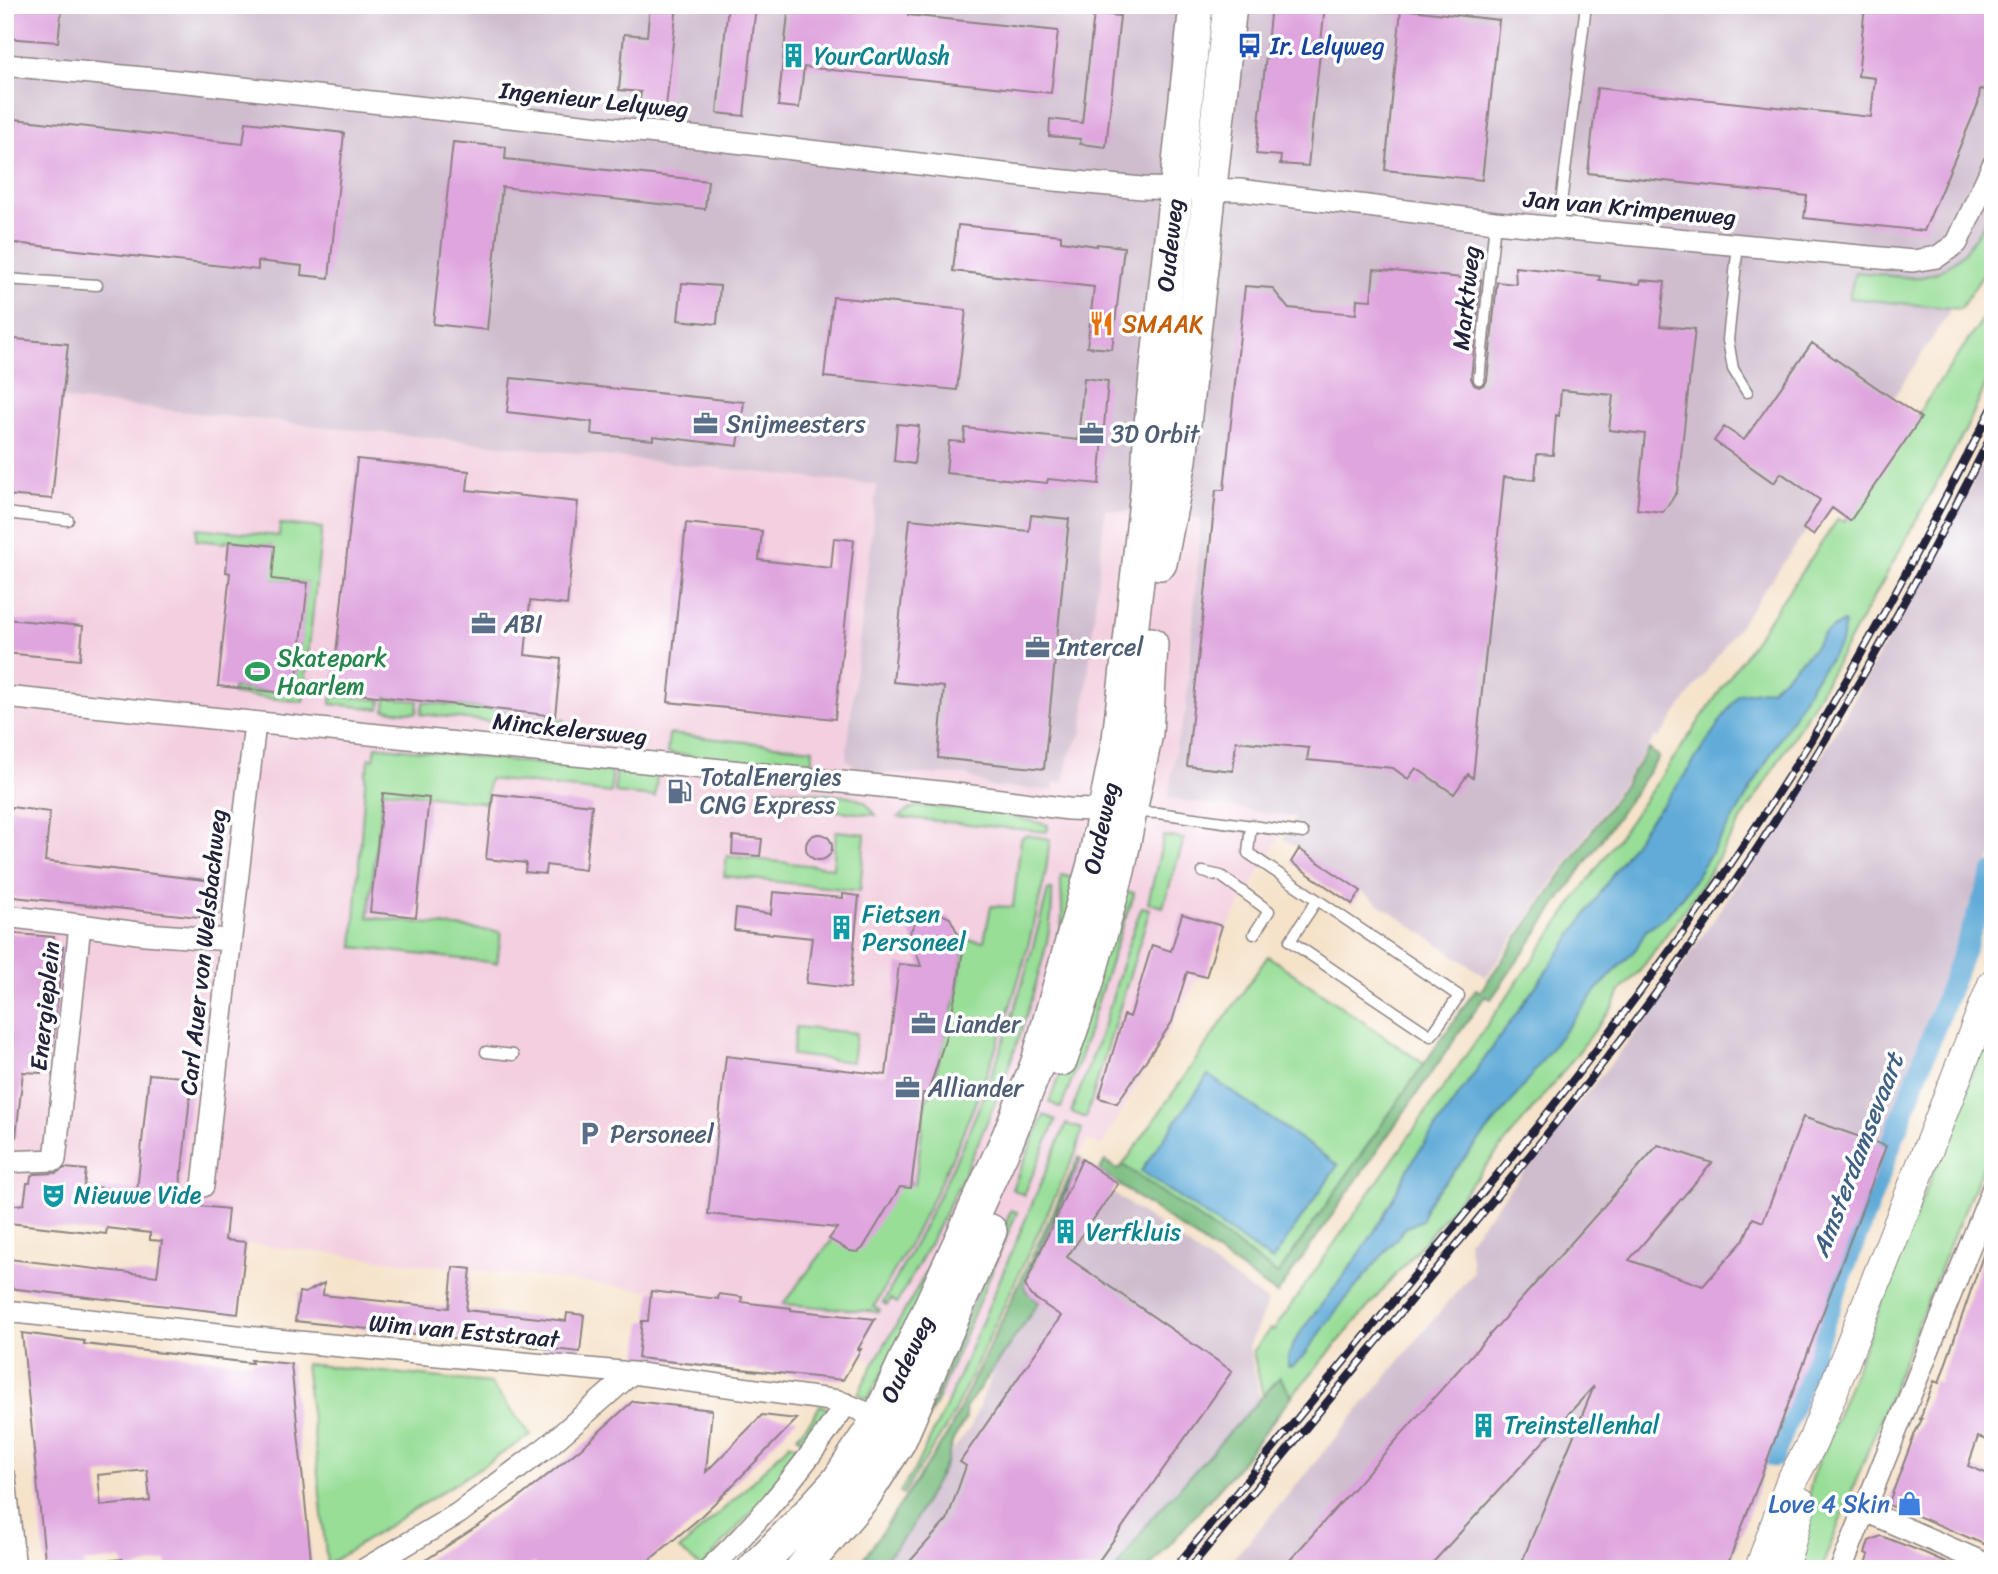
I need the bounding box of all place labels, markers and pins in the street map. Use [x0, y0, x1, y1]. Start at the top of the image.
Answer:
place label: Ir. Lelyweg [1269, 25, 1385, 67]
bus stop icon: Ir. Lelyweg [1236, 32, 1264, 60]
place label: YourCarWash [814, 35, 950, 77]
building icon: YourCarWash [780, 42, 808, 70]
place label: SMAAK [1122, 303, 1204, 345]
restaurant icon: SMAAK [1088, 310, 1116, 338]
place label: Snijmeesters [726, 403, 866, 445]
office icon: Snijmeesters [692, 410, 720, 438]
place label: 3D Orbit [1111, 413, 1201, 455]
office icon: 3D Orbit [1077, 420, 1105, 448]
place label: ABI [503, 603, 543, 645]
office icon: ABI [470, 610, 498, 638]
place label: Intercel [1056, 626, 1144, 668]
office icon: Intercel [1023, 633, 1051, 661]
place label: Skatepark Haarlem [277, 637, 387, 707]
sports icon: Skatepark Haarlem [243, 658, 271, 686]
place label: TotalEnergies CNG Express [700, 756, 842, 826]
fuel station icon: TotalEnergies CNG Express [666, 777, 694, 805]
place label: Fietsen Personeel [862, 893, 967, 963]
building icon: Fietsen Personeel [828, 914, 856, 942]
place label: Liander [944, 1003, 1022, 1045]
office icon: Liander [910, 1010, 938, 1038]
place label: Alliander [927, 1067, 1025, 1109]
office icon: Alliander [894, 1074, 922, 1102]
place label: Personeel [610, 1113, 715, 1155]
parking icon: Personeel [576, 1120, 604, 1148]
place label: Nieuwe Vide [74, 1174, 202, 1216]
theatre icon: Nieuwe Vide [40, 1181, 68, 1209]
place label: Verfkluis [1086, 1211, 1181, 1253]
building icon: Verfkluis [1052, 1218, 1080, 1246]
place label: Treinstellenhal [1504, 1404, 1660, 1446]
building icon: Treinstellenhal [1470, 1411, 1498, 1439]
place label: Love 4 Skin [1768, 1483, 1890, 1525]
shop icon: Love 4 Skin [1896, 1490, 1924, 1518]

